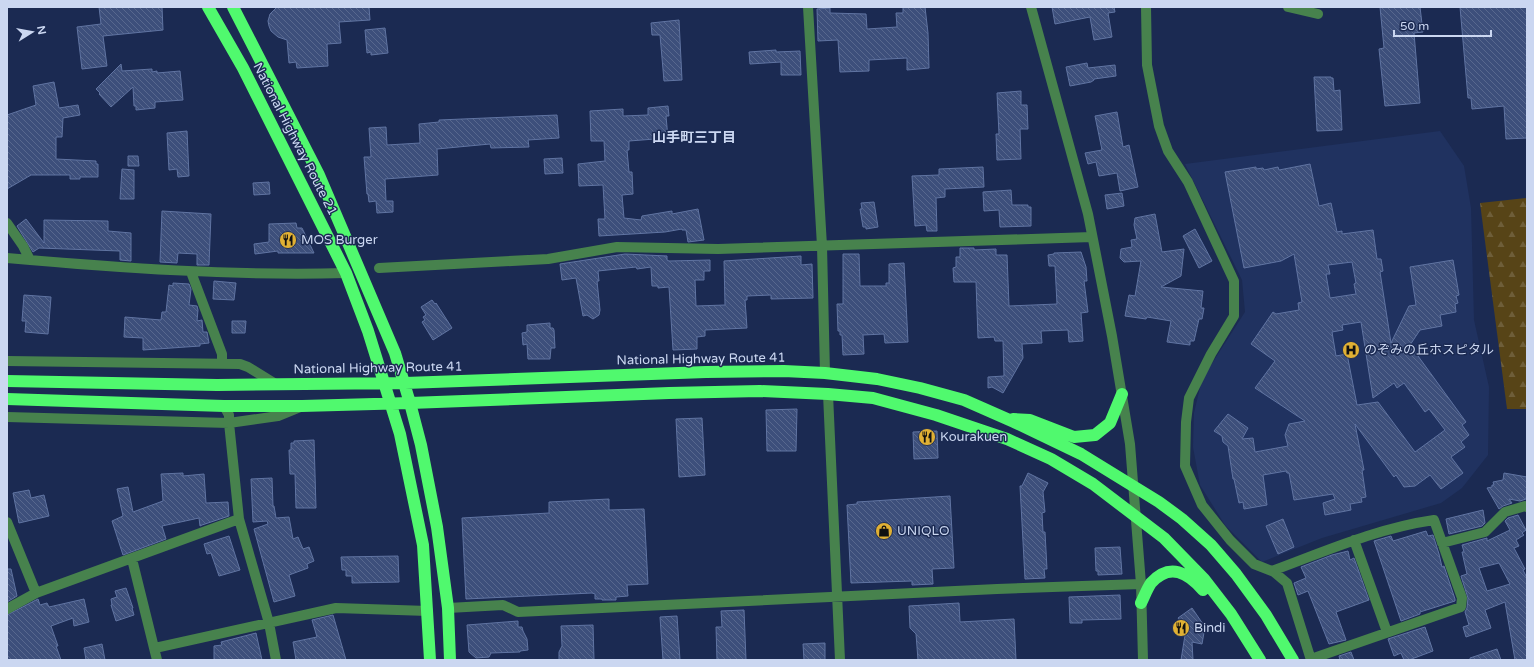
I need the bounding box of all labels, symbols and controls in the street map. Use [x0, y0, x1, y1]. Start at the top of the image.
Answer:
north arrow [12, 12, 52, 52]
scale bar [1394, 12, 1491, 38]
text: 50 m [1400, 19, 1429, 33]
text: N [34, 25, 49, 36]
street label: National Highway Route 21 [249, 60, 341, 218]
district label: 山手町三丁目 [652, 129, 736, 146]
restaurant icon: MOS Burger [278, 230, 298, 250]
place label: MOS Burger [301, 232, 378, 248]
hospital icon: のぞみの丘ホスピタル [1341, 340, 1361, 360]
place label: のぞみの丘ホスピタル [1364, 342, 1494, 358]
street label: National Highway Route 41 [616, 350, 786, 368]
street label: National Highway Route 41 [293, 359, 463, 377]
restaurant icon: Kourakuen [917, 427, 937, 447]
place label: Kourakuen [940, 429, 1007, 445]
shop icon: UNIQLO [874, 521, 894, 541]
place label: UNIQLO [897, 523, 950, 539]
restaurant icon: Bindi [1171, 618, 1191, 638]
place label: Bindi [1194, 620, 1226, 636]

